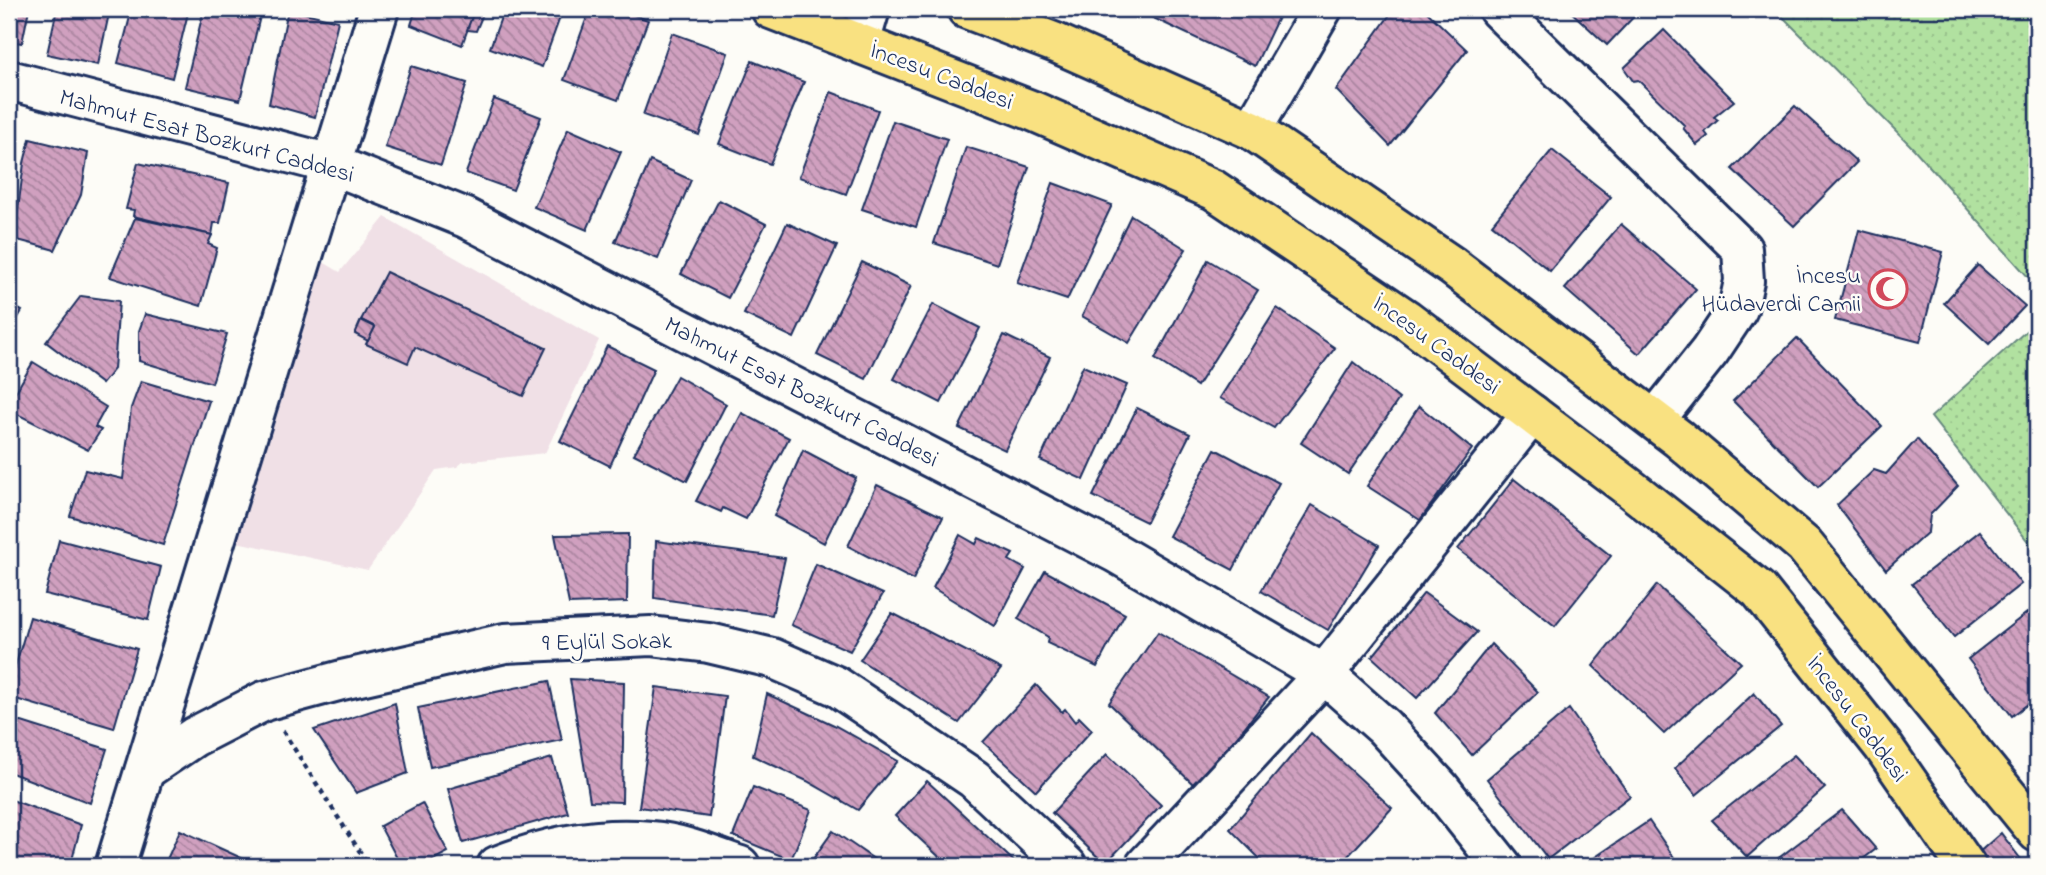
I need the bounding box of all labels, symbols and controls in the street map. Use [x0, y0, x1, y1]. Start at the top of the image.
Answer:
street label: İncesu Caddesi [864, 34, 1018, 121]
street label: Mahmut Esat Bozkurt Caddesi [55, 81, 358, 194]
place label: İncesu Hüdaverdi Camii [1702, 260, 1861, 323]
mosque icon: İncesu Hüdaverdi Camii [1867, 268, 1909, 310]
street label: İncesu Caddesi [1364, 287, 1507, 405]
street label: Mahmut Esat Bozkurt Caddesi [658, 309, 944, 478]
street label: 9 Eylül Sokak [542, 625, 673, 663]
street label: İncesu Caddesi [1797, 649, 1915, 790]

